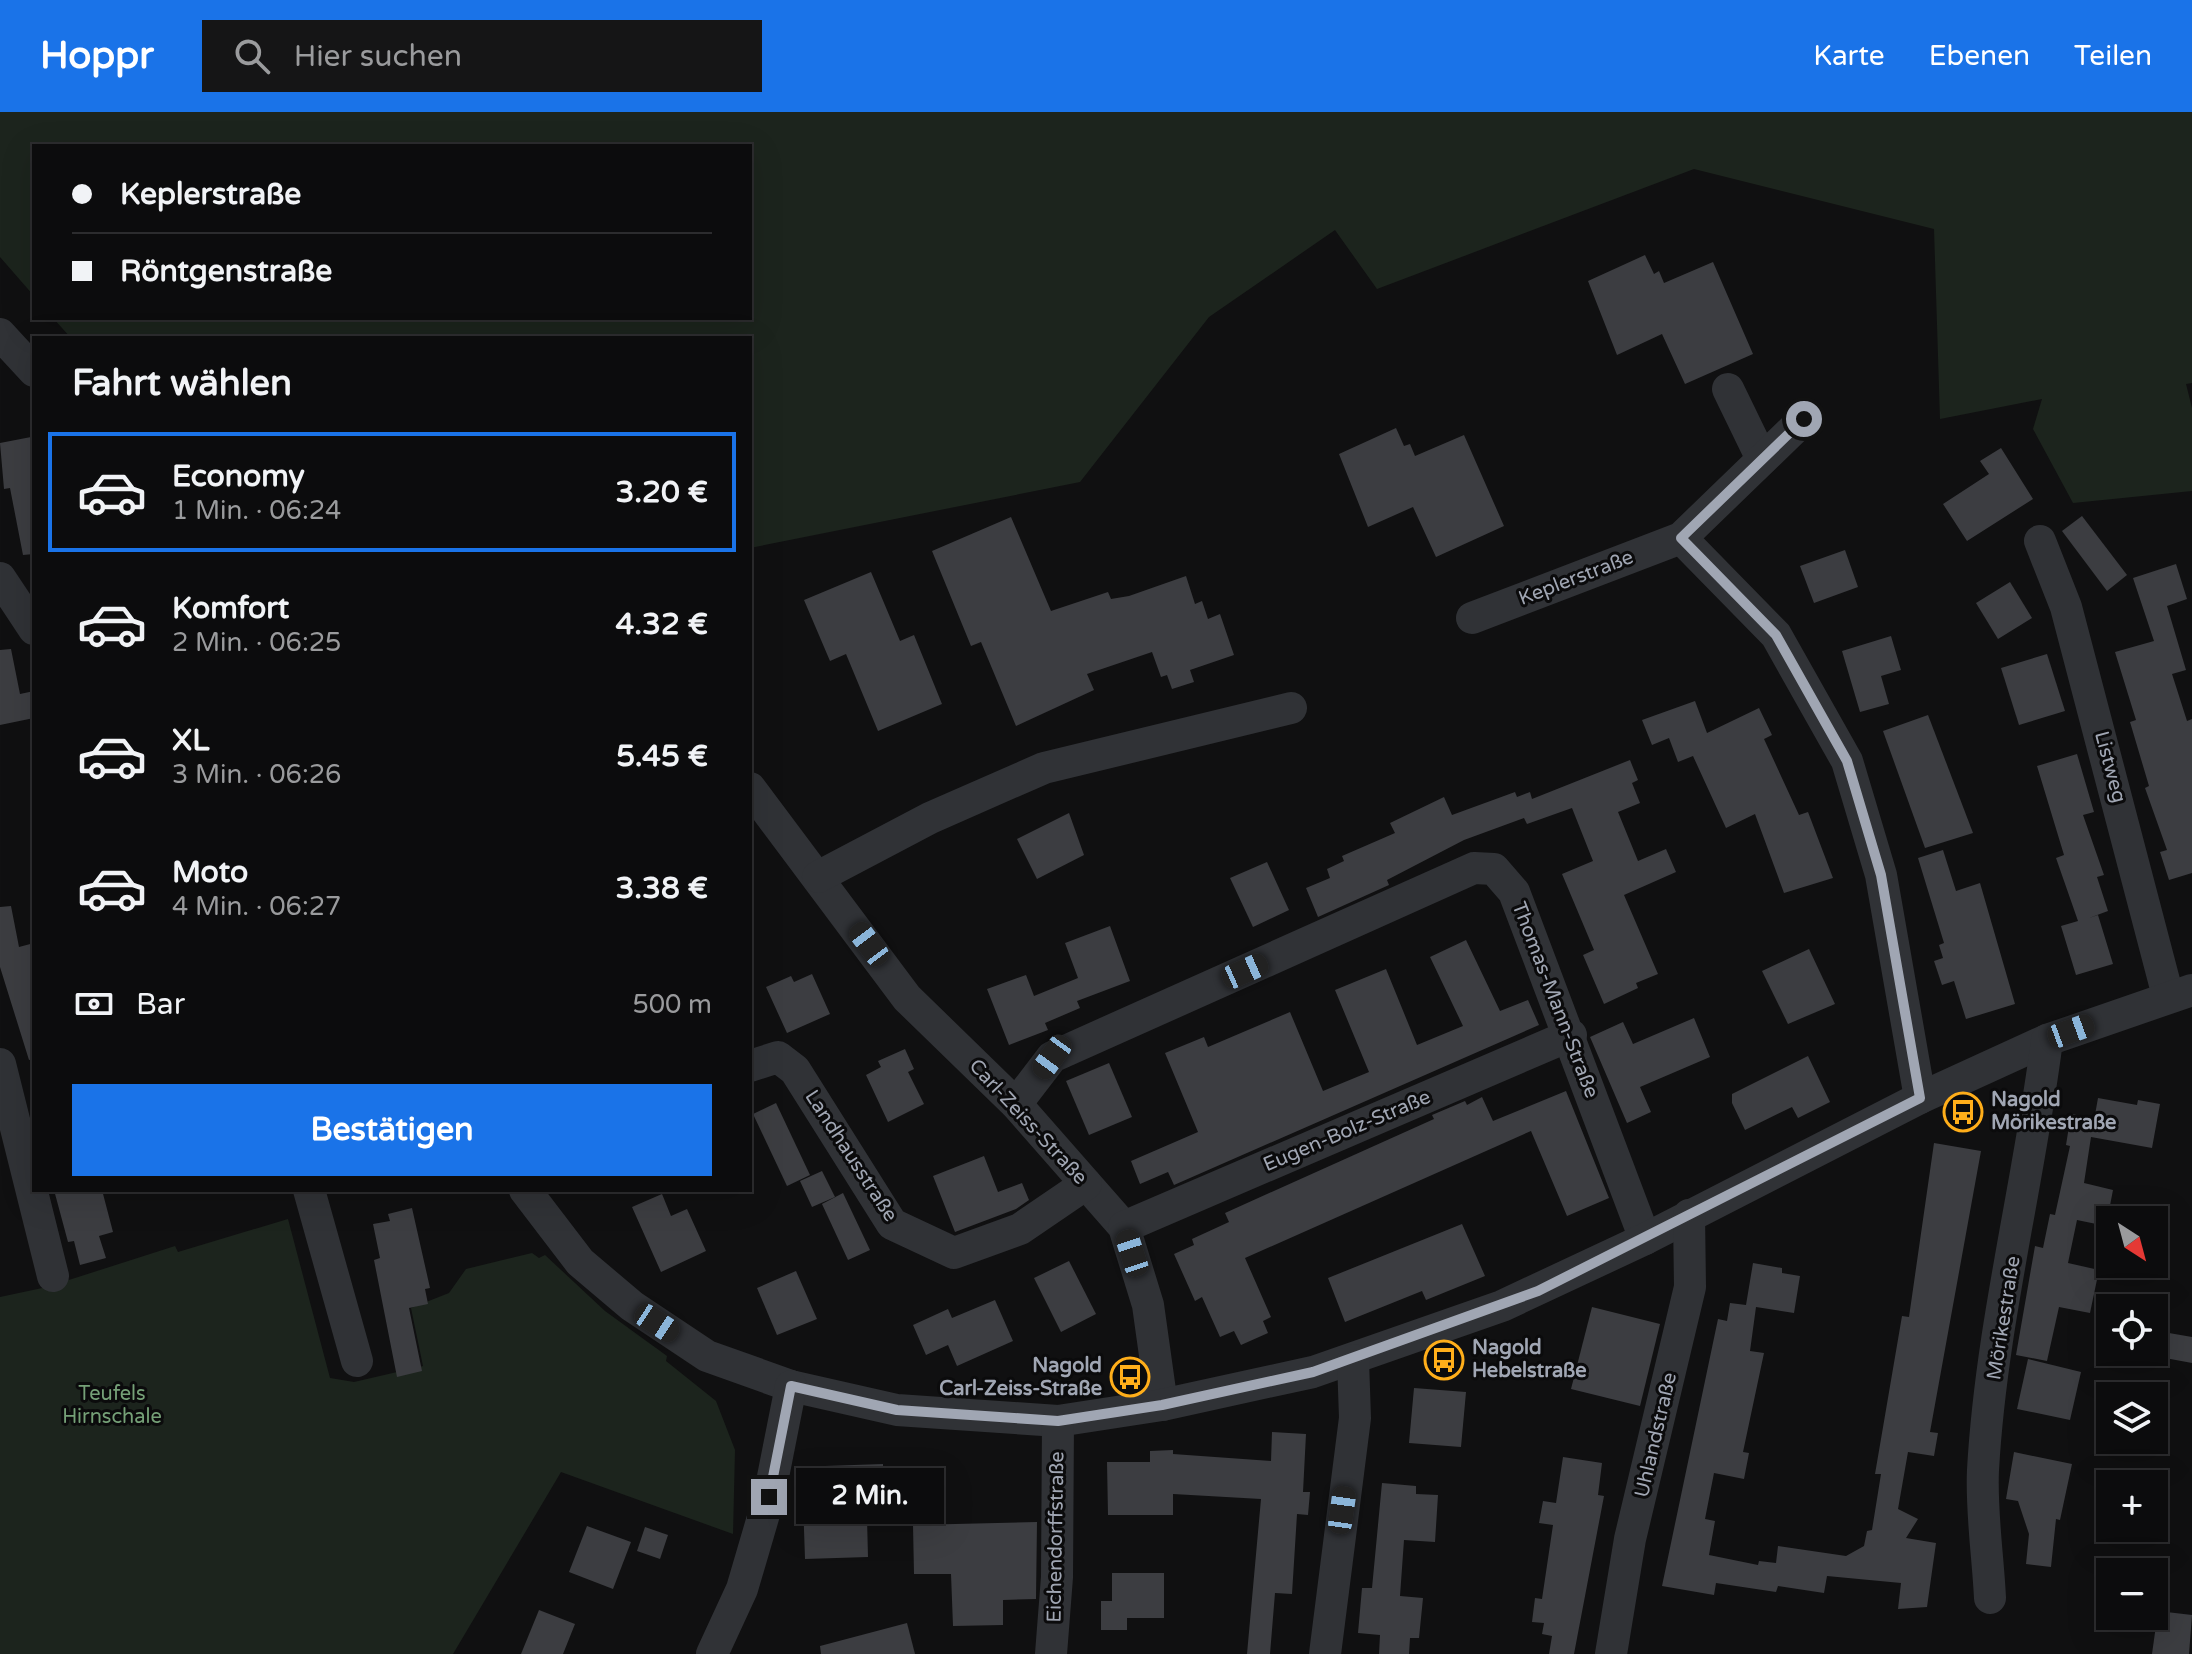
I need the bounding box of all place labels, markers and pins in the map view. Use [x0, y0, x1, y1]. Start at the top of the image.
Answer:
place label: Nagold Mörikestraße [1991, 1088, 2116, 1135]
bus stop icon: Nagold Mörikestraße [1942, 1091, 1984, 1133]
place label: Nagold Hebelstraße [1472, 1336, 1587, 1383]
bus stop icon: Nagold Hebelstraße [1423, 1339, 1465, 1381]
place label: Nagold Carl-Zeiss-Straße [939, 1354, 1102, 1401]
bus stop icon: Nagold Carl-Zeiss-Straße [1109, 1356, 1151, 1398]

